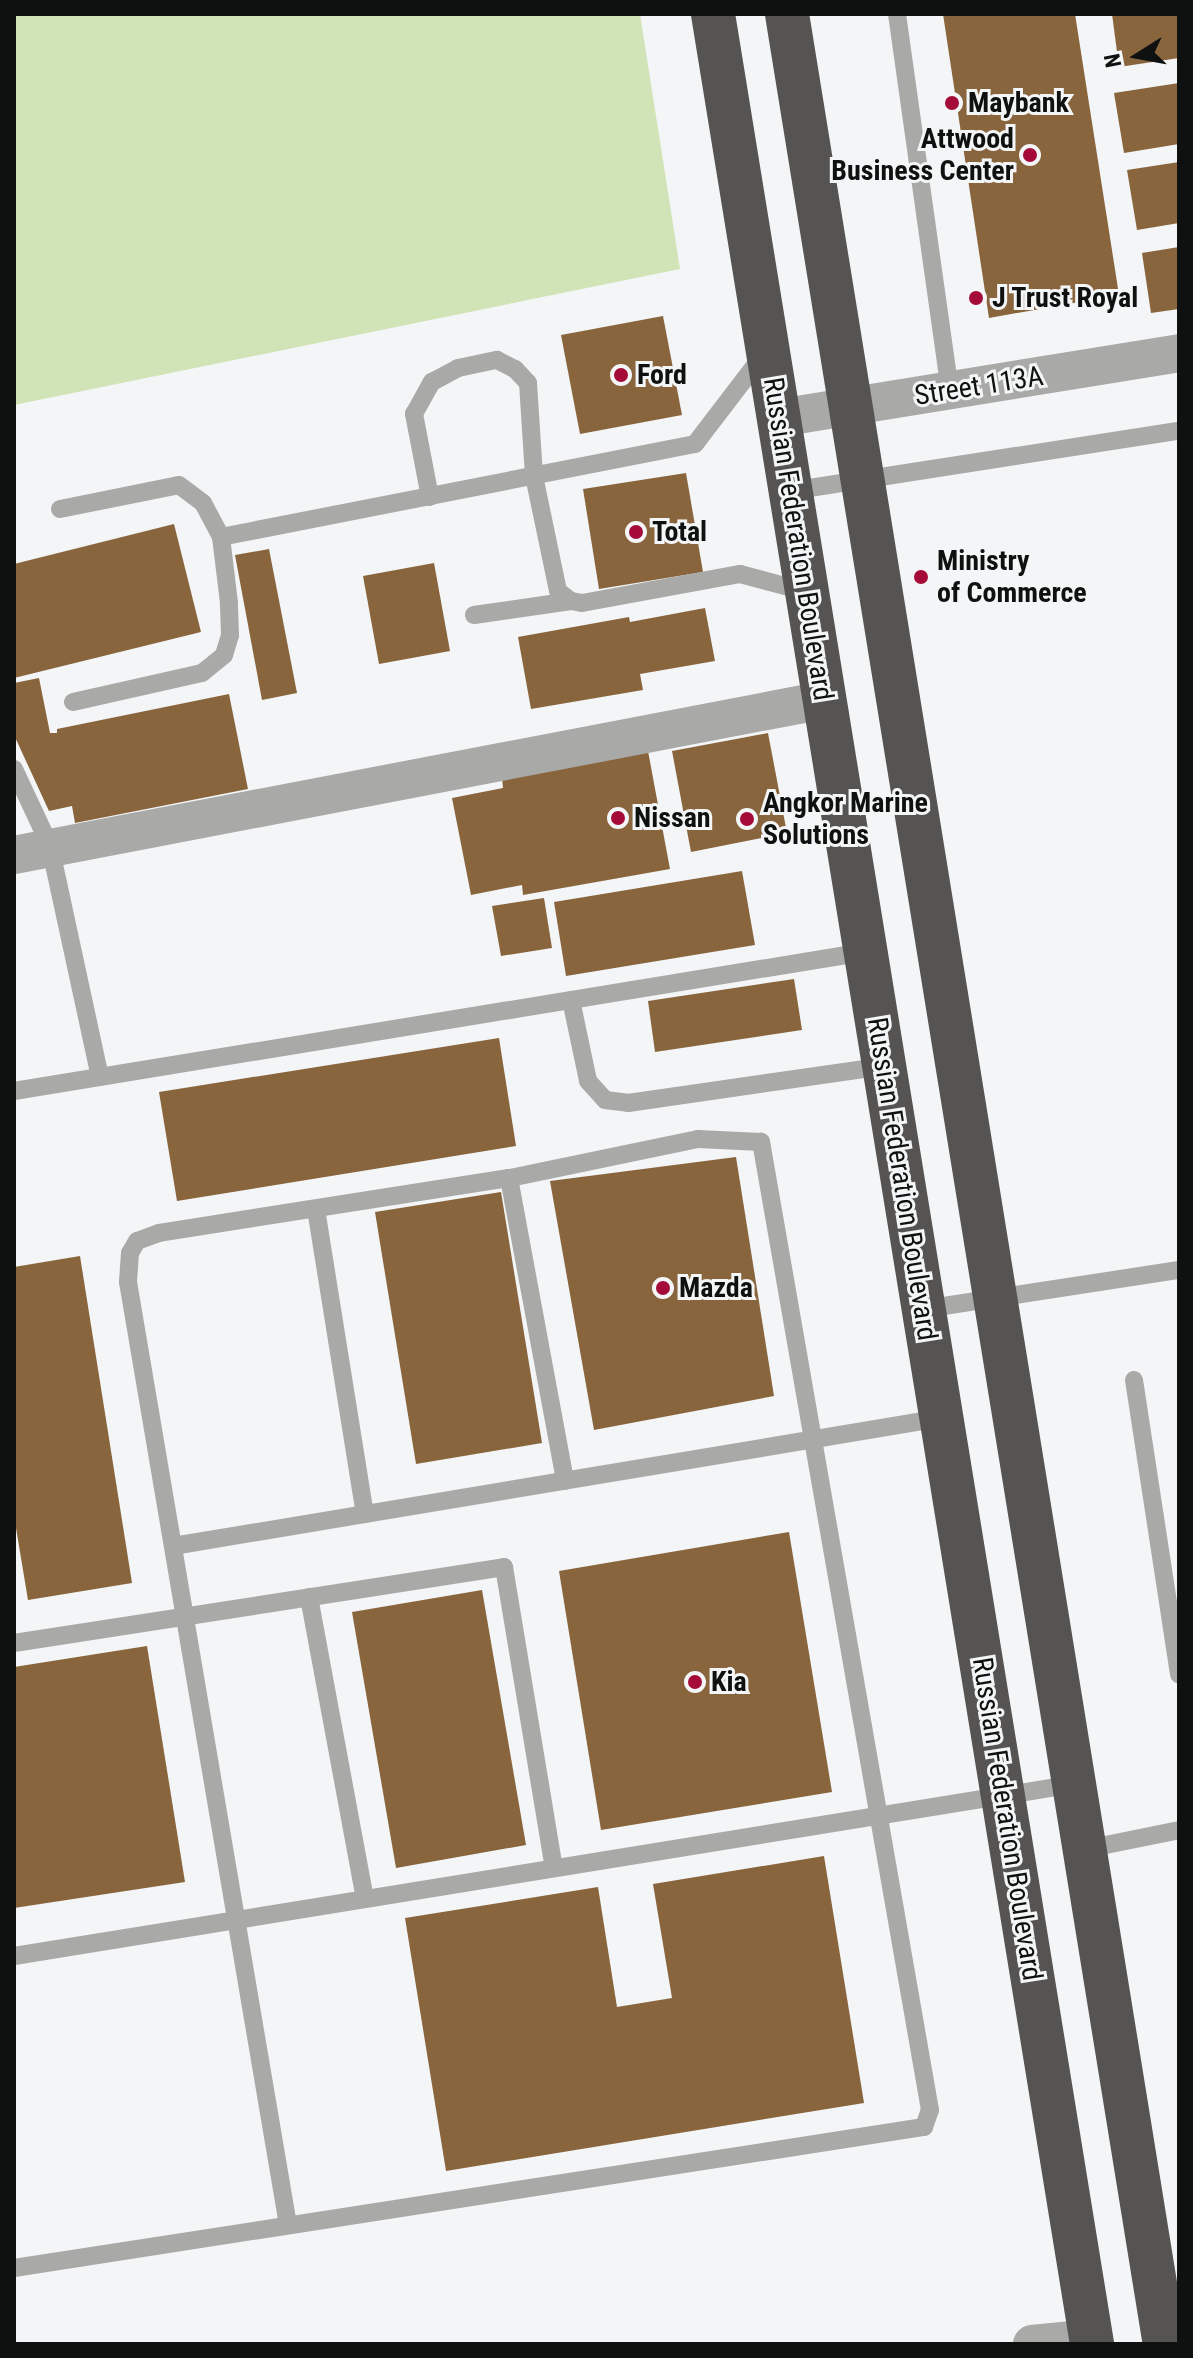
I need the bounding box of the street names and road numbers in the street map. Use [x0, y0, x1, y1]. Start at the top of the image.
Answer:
street label: Street 113A [912, 359, 1046, 413]
street label: Russian Federation Boulevard [756, 375, 840, 703]
street label: Russian Federation Boulevard [860, 1015, 944, 1343]
street label: Russian Federation Boulevard [965, 1655, 1049, 1983]

